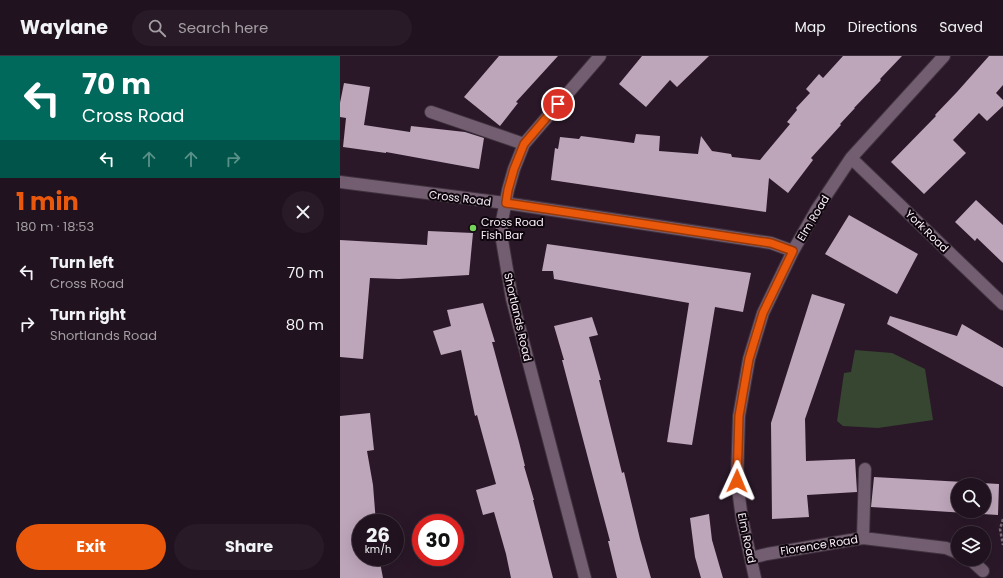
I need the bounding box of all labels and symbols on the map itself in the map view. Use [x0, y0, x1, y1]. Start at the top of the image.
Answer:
pin [541, 87, 575, 121]
street label: Cross Road [428, 186, 492, 210]
street label: Elm Road [793, 192, 833, 244]
street label: York Road [902, 206, 952, 256]
place label: Cross Road Fish Bar [481, 214, 544, 243]
marker: Cross Road Fish Bar [468, 223, 478, 233]
street label: Shortlands Road [500, 271, 536, 363]
position arrow [716, 460, 758, 502]
street label: Elm Road [734, 511, 760, 565]
speed limit sign: 30 [412, 514, 464, 566]
street label: Florence Road [779, 531, 859, 559]

